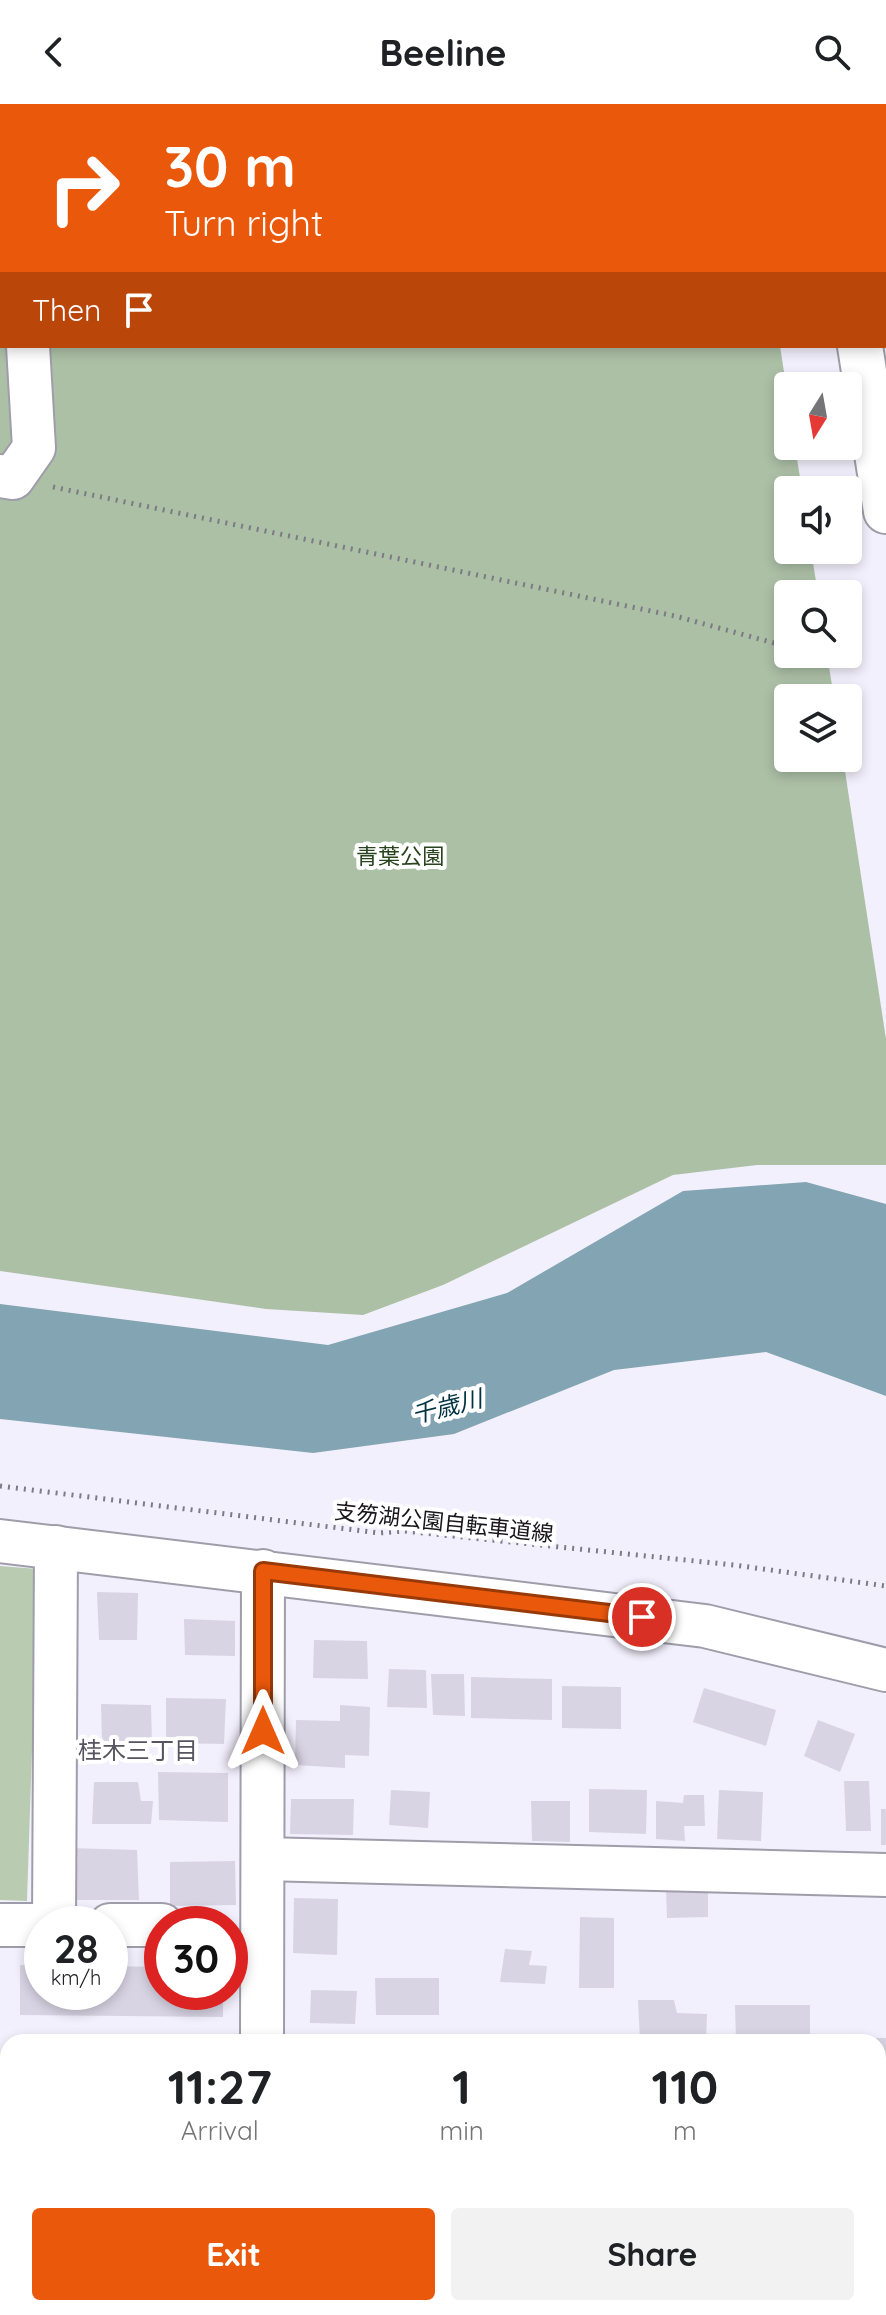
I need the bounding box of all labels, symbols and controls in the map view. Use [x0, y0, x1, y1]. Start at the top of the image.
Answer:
icon: back [32, 30, 76, 74]
text: Beeline [380, 30, 506, 75]
icon: search [810, 30, 854, 74]
text: 30 m [164, 131, 296, 201]
icon: right [32, 136, 136, 240]
text: Turn right [164, 200, 323, 245]
icon: arrive [117, 288, 161, 332]
text: Then [32, 291, 101, 329]
north arrow [774, 372, 862, 460]
map controls [774, 372, 862, 772]
button: sound [774, 476, 862, 564]
button: search [774, 580, 862, 668]
button: layers [774, 684, 862, 772]
park label: 青葉公園 [356, 842, 444, 870]
water label: 千歳川 [408, 1382, 488, 1429]
street label: 支笏湖公園自転車道線 [333, 1497, 555, 1547]
pin [608, 1583, 676, 1651]
icon: arrive [620, 1595, 664, 1639]
position arrow [221, 1689, 305, 1773]
district label: 桂木三丁目 [78, 1735, 198, 1765]
speed limit sign: 30 [144, 1906, 248, 2010]
text: 28 [54, 1923, 98, 1973]
text: km/h [51, 1965, 101, 1990]
text: 11:27 [168, 2056, 272, 2116]
text: 1 [452, 2056, 471, 2116]
text: 110 [651, 2056, 718, 2116]
text: Arrival [181, 2114, 259, 2147]
text: min [439, 2114, 484, 2147]
text: m [673, 2114, 697, 2147]
button: Exit [32, 2208, 435, 2300]
button: Share [451, 2208, 854, 2300]

